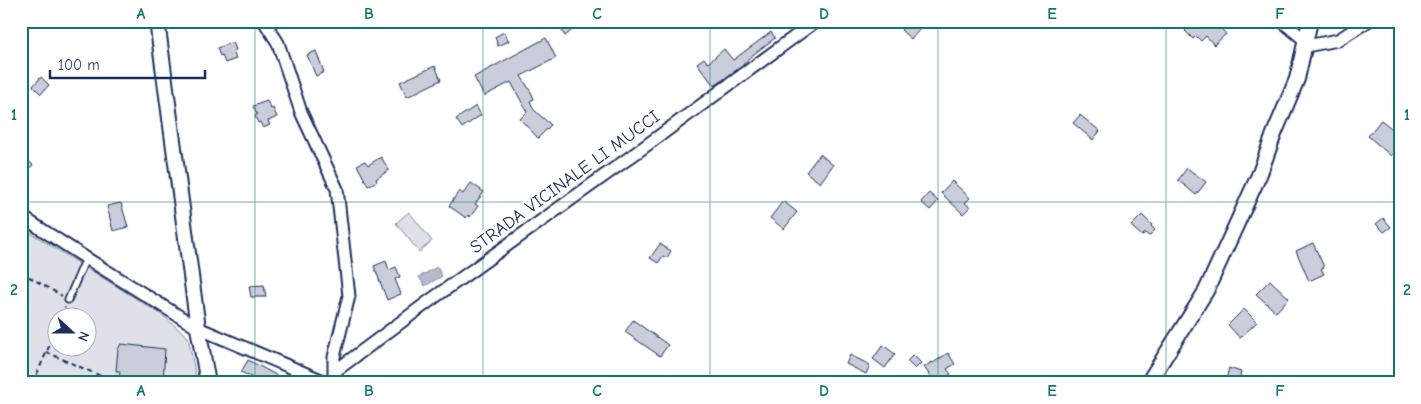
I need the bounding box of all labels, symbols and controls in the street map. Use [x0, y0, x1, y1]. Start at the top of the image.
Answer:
text: A [137, 5, 146, 23]
text: B [364, 5, 374, 23]
text: C [592, 5, 602, 23]
text: D [819, 5, 829, 23]
text: E [1047, 5, 1057, 23]
text: F [1275, 5, 1285, 23]
scale bar [50, 48, 205, 80]
text: 100 m [58, 56, 100, 74]
text: 1 [11, 106, 17, 124]
street label: STRADA VICINALE LI MUCCI [466, 106, 664, 258]
text: 1 [1404, 106, 1410, 124]
text: 2 [10, 281, 18, 299]
text: 2 [1403, 281, 1411, 299]
north arrow [48, 306, 98, 356]
text: N [74, 329, 93, 344]
text: A [137, 382, 146, 400]
text: B [364, 382, 374, 400]
text: C [592, 382, 602, 400]
text: D [819, 382, 829, 400]
text: E [1047, 382, 1057, 400]
text: F [1275, 382, 1285, 400]

